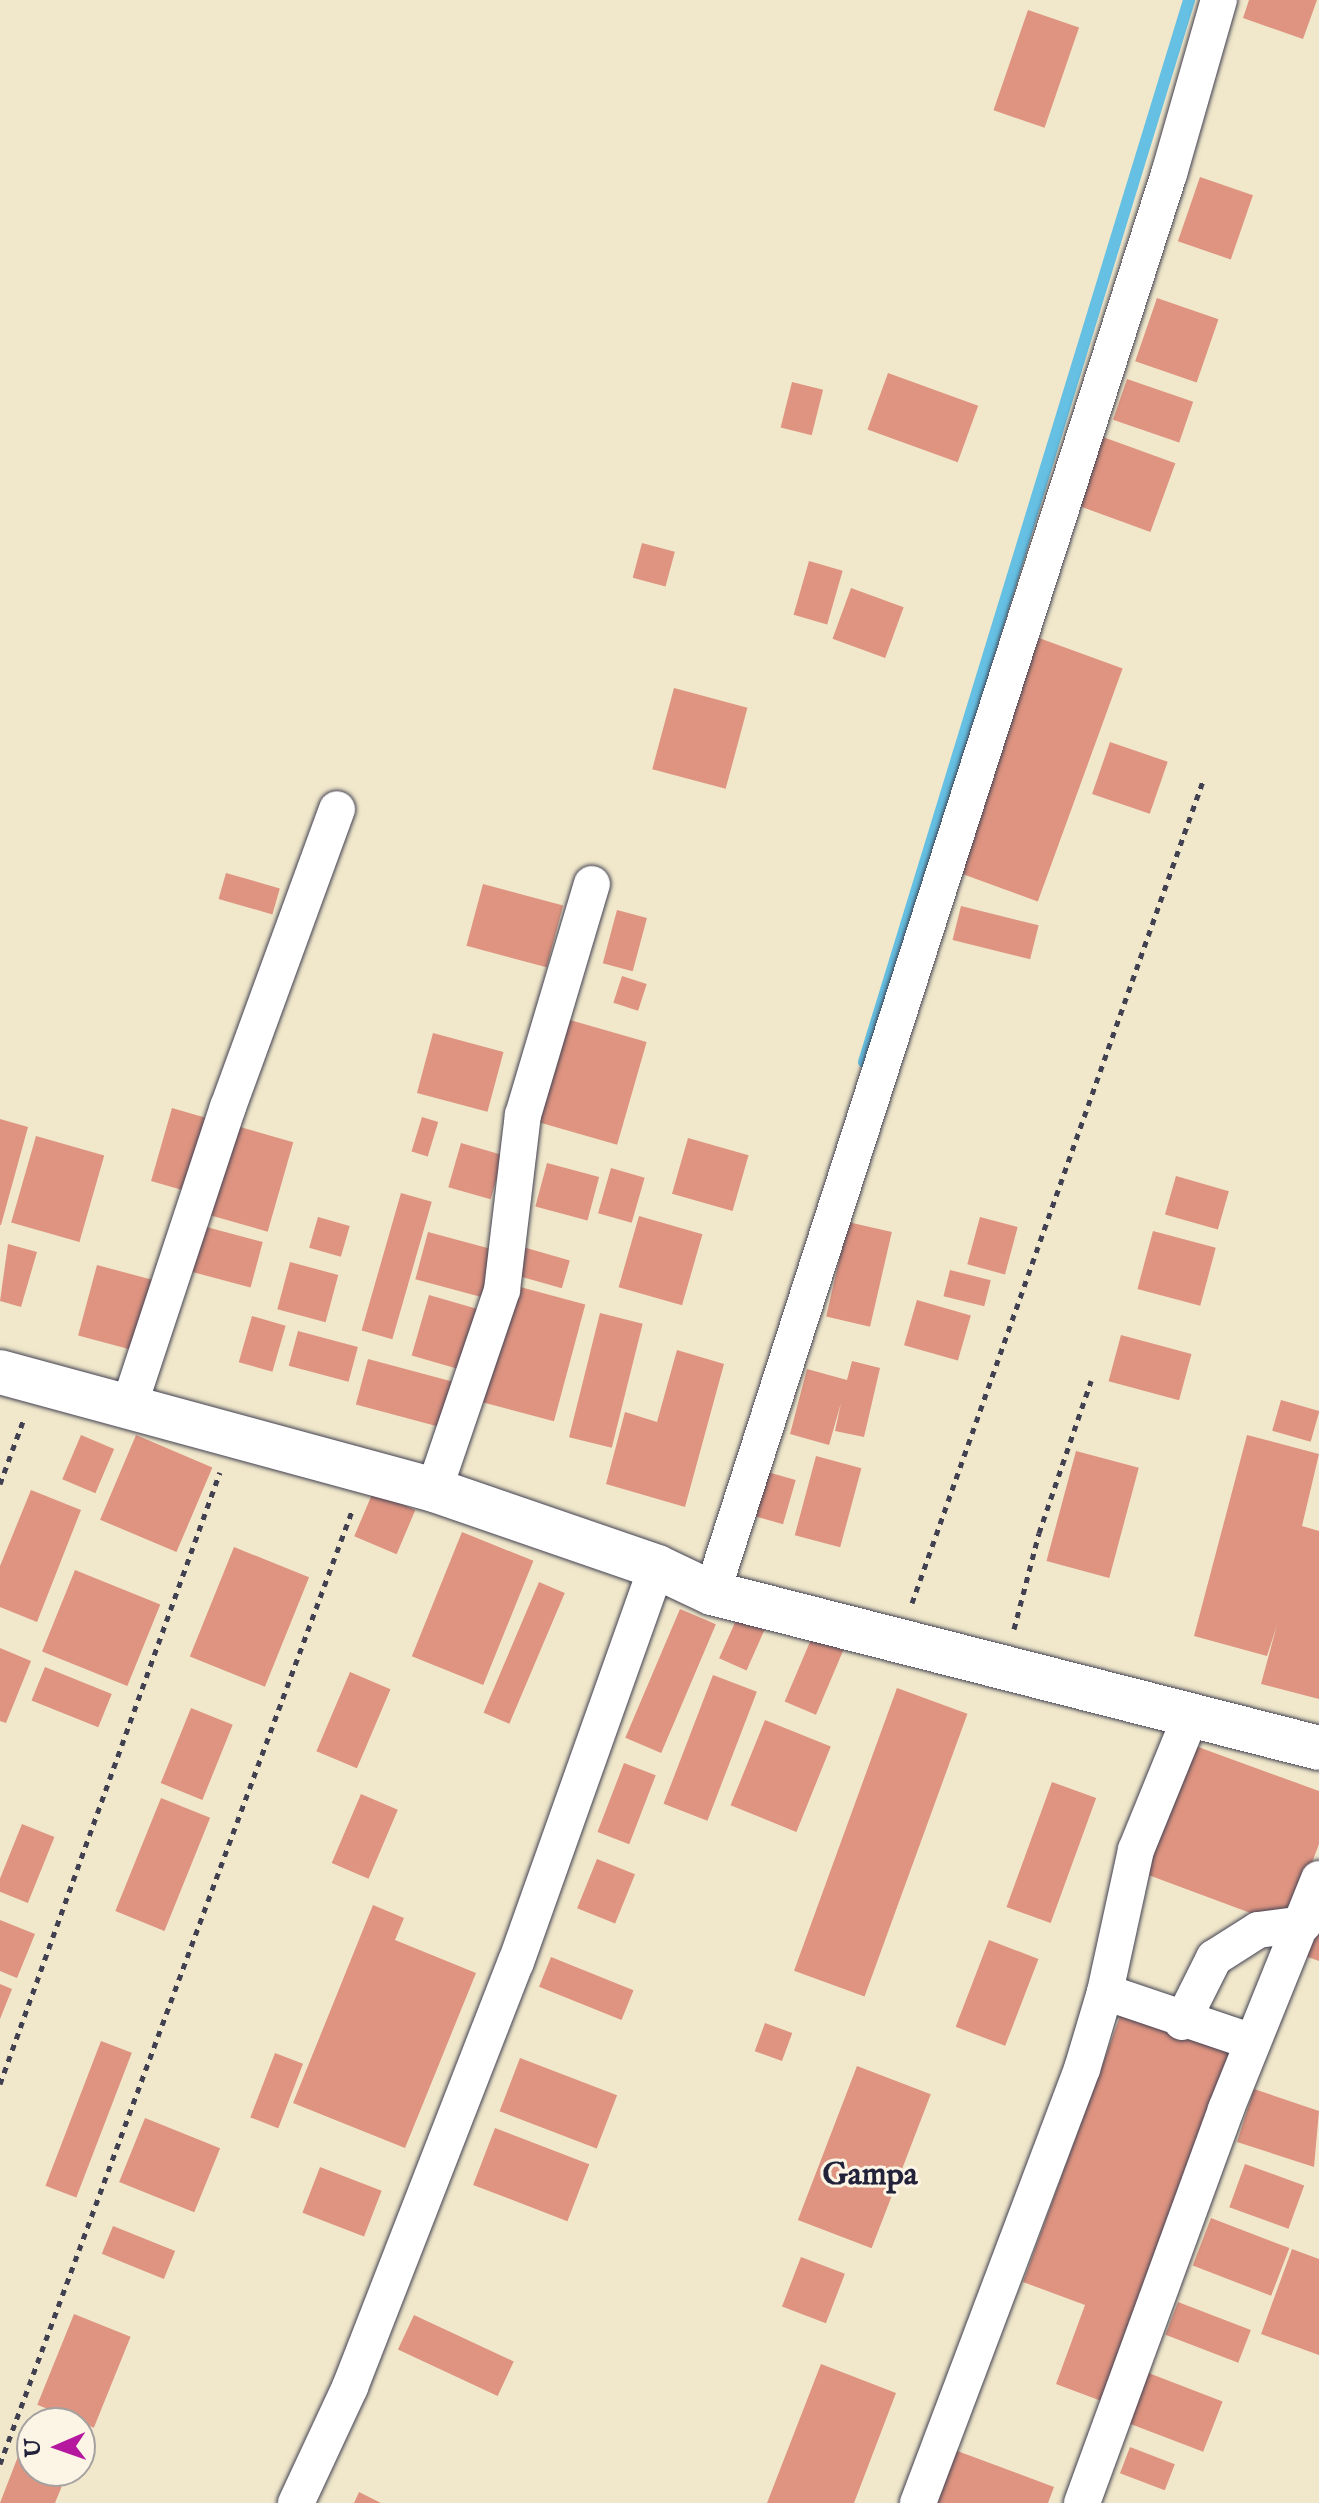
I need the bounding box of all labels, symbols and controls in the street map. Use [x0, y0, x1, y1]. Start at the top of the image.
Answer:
district label: Gampa [822, 2157, 918, 2195]
north arrow [16, 2407, 96, 2487]
text: U [20, 2438, 48, 2458]

